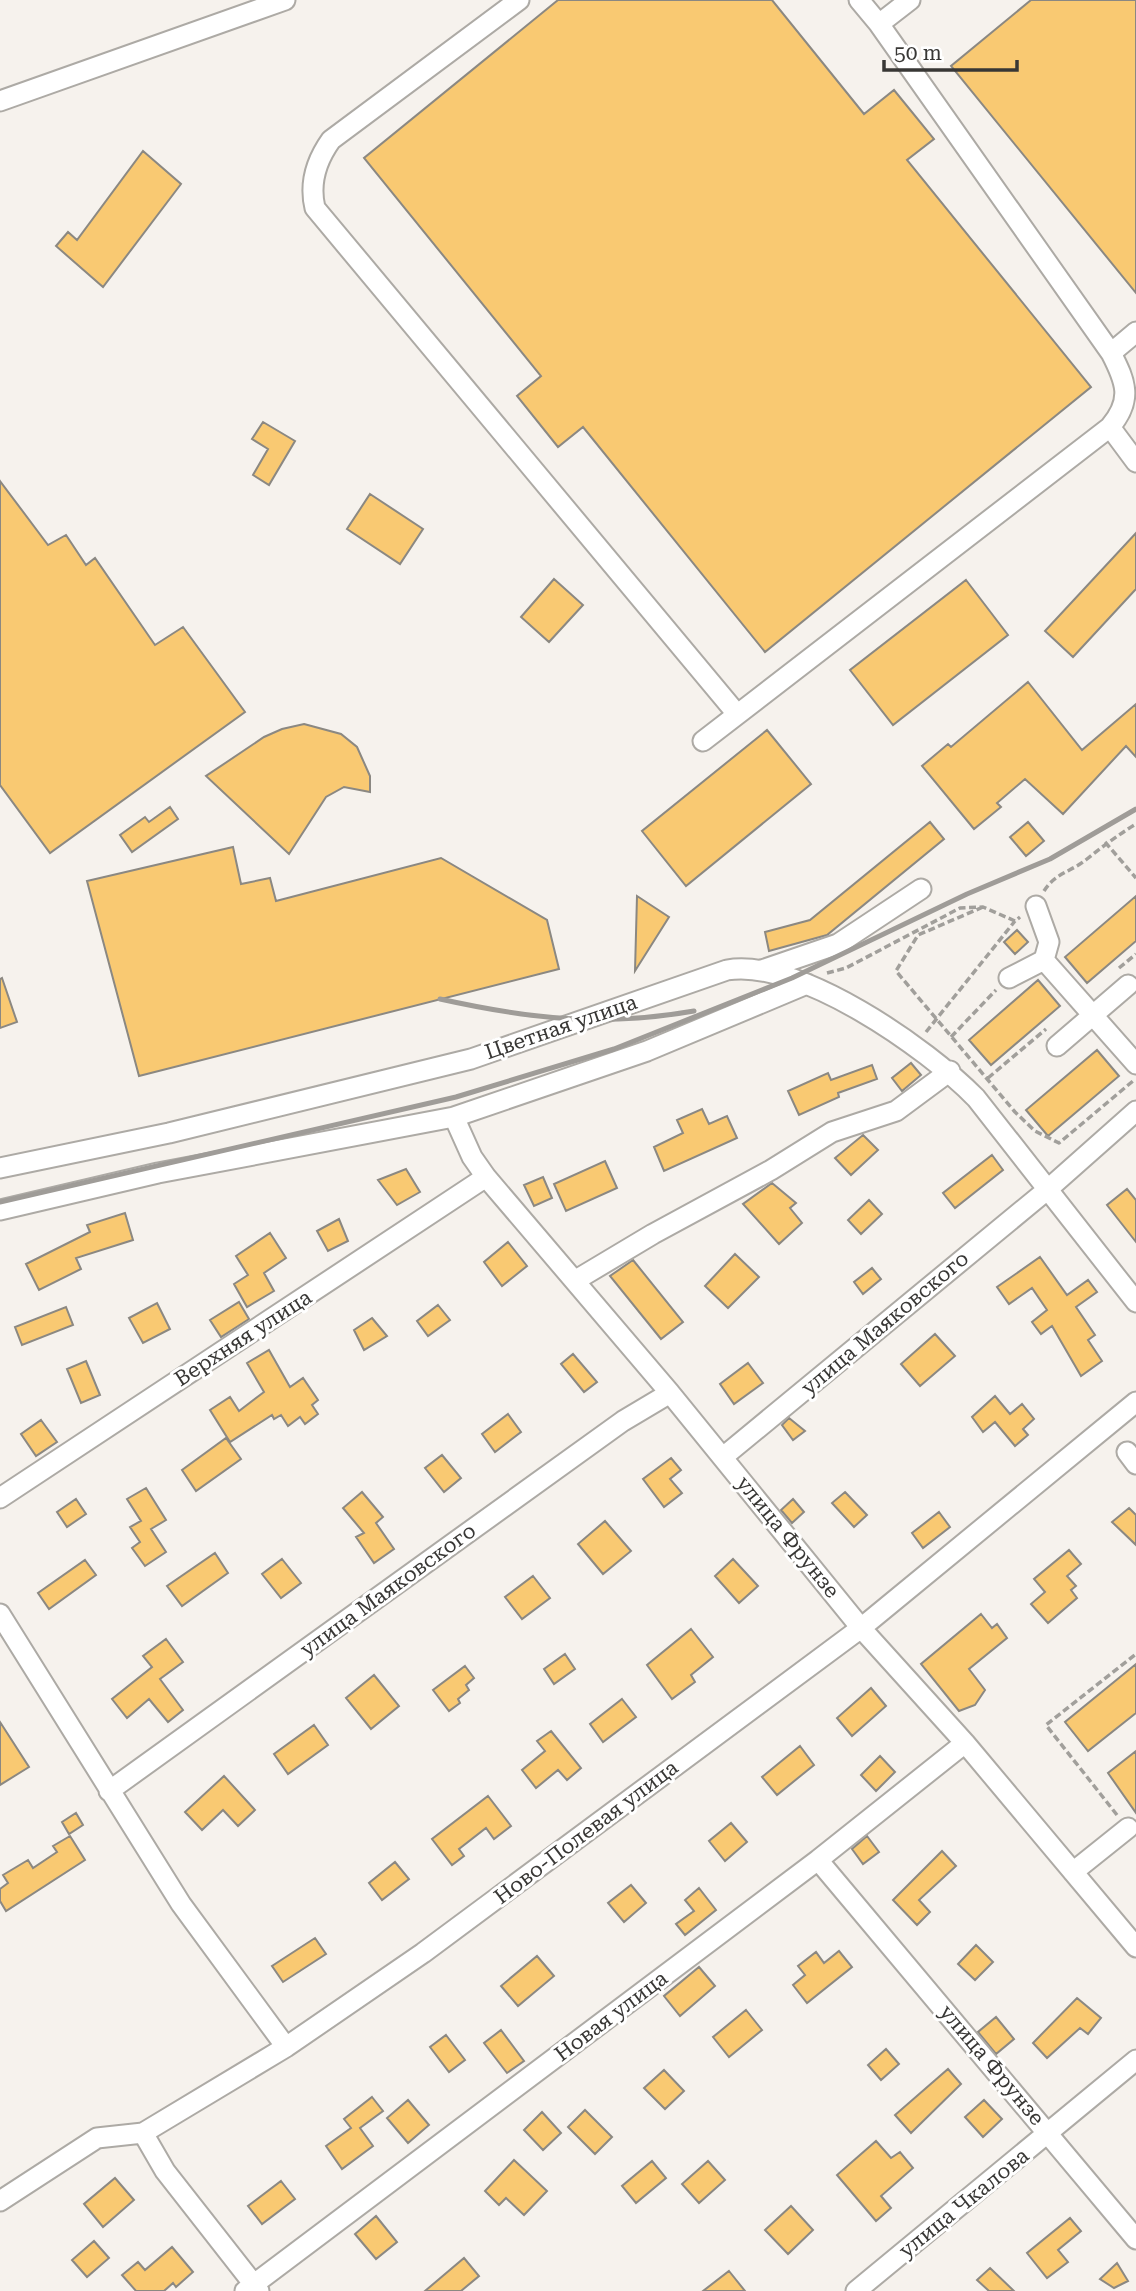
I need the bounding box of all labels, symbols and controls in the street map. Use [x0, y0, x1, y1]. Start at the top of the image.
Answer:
scale bar [884, 28, 1017, 72]
text: 50 m [894, 41, 942, 65]
street label: Цветная улица [482, 990, 641, 1064]
street label: улица Маяковского [797, 1246, 973, 1400]
street label: Верхняя улица [170, 1284, 316, 1391]
street label: улица Фрунзе [732, 1471, 844, 1603]
street label: улица Маяковского [296, 1518, 480, 1662]
street label: Ново-Полевая улица [489, 1755, 683, 1909]
street label: Новая улица [550, 1965, 673, 2066]
street label: улица Фрунзе [935, 2000, 1049, 2130]
street label: улица Чкалова [894, 2143, 1034, 2263]

